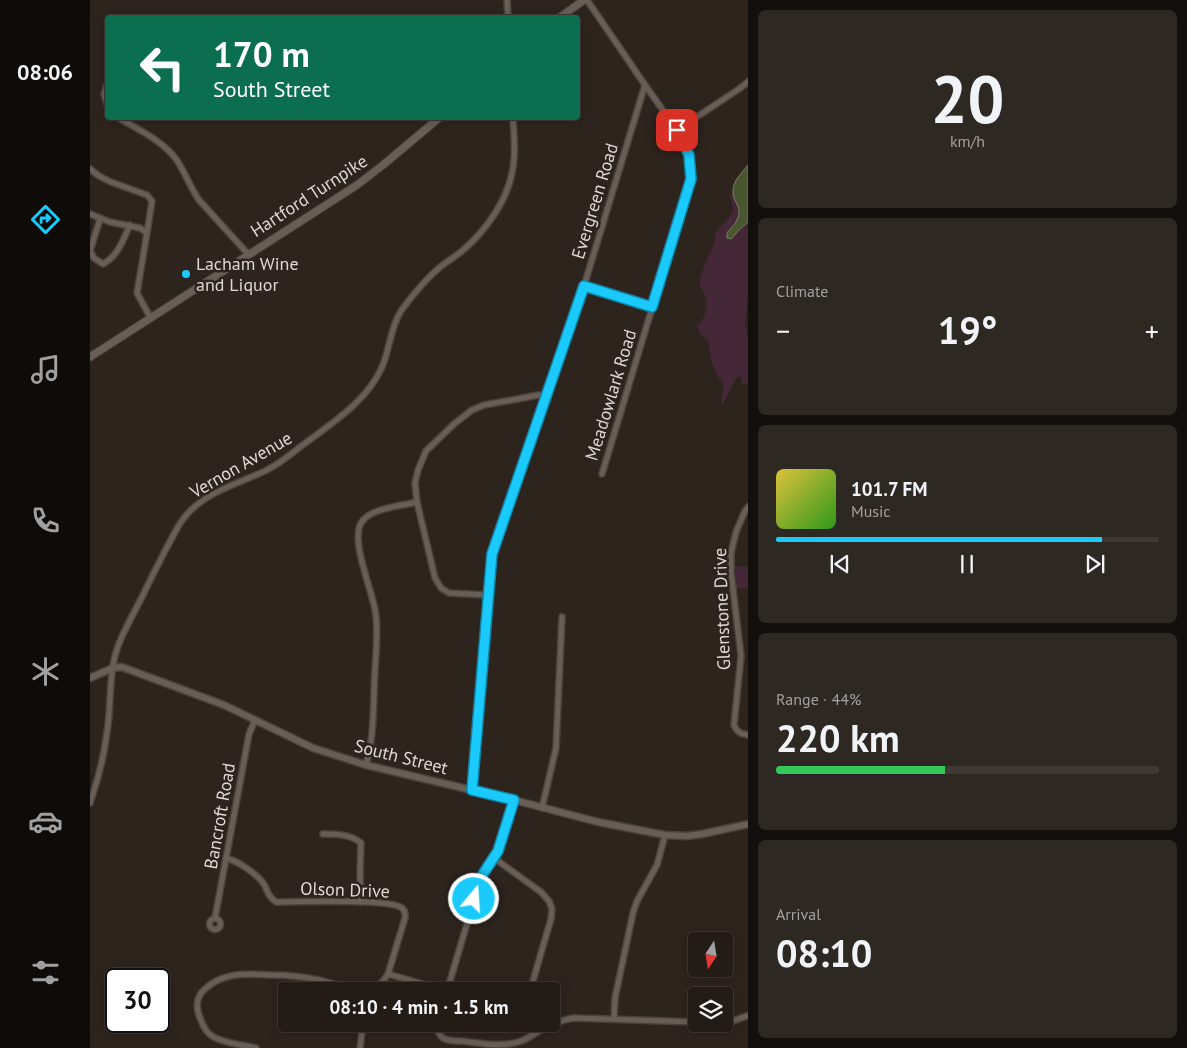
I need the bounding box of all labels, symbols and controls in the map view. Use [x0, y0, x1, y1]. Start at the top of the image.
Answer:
text: 170 m [213, 31, 310, 77]
icon: left [130, 35, 195, 100]
text: 20 [931, 56, 1004, 140]
text: 08:06 [17, 58, 73, 86]
text: South Street [213, 75, 330, 103]
pin [656, 109, 698, 151]
icon: arrive [663, 116, 691, 144]
text: km/h [950, 131, 985, 151]
street label: Evergreen Road [566, 140, 623, 262]
street label: Hartford Turnpike [246, 149, 372, 242]
icon: directions [28, 202, 63, 237]
place label: Lacham Wine and Liquor [196, 252, 299, 296]
marker: Lacham Wine and Liquor [180, 268, 192, 280]
text: Climate [776, 281, 828, 301]
text: 19° [938, 305, 997, 354]
text: − [776, 312, 790, 349]
text: + [1145, 312, 1159, 349]
street label: Meadowlark Road [580, 326, 641, 463]
icon: music [28, 352, 63, 387]
street label: Vernon Avenue [185, 426, 296, 504]
text: 101.7 FM [851, 477, 927, 501]
text: Music [851, 501, 891, 521]
icon: phone [28, 503, 63, 538]
street label: Glenstone Drive [708, 547, 735, 671]
icon: previous [826, 550, 854, 578]
icon: pause [953, 550, 981, 578]
icon: next [1081, 550, 1109, 578]
icon: climate [28, 654, 63, 689]
text: Range · 44% [776, 689, 861, 709]
text: 220 km [776, 713, 900, 762]
street label: South Street [352, 734, 450, 779]
street label: Bancroft Road [199, 761, 240, 871]
icon: car [28, 804, 63, 839]
position arrow [447, 872, 499, 924]
street label: Olson Drive [300, 876, 390, 903]
text: Arrival [776, 904, 821, 924]
text: 08:10 [776, 928, 872, 977]
north arrow [688, 932, 732, 978]
map controls [688, 932, 733, 1032]
icon: filters [28, 955, 63, 990]
speed limit sign: 30 [105, 968, 170, 1033]
button: layers [688, 987, 733, 1032]
text: 08:10 · 4 min · 1.5 km [329, 995, 509, 1019]

